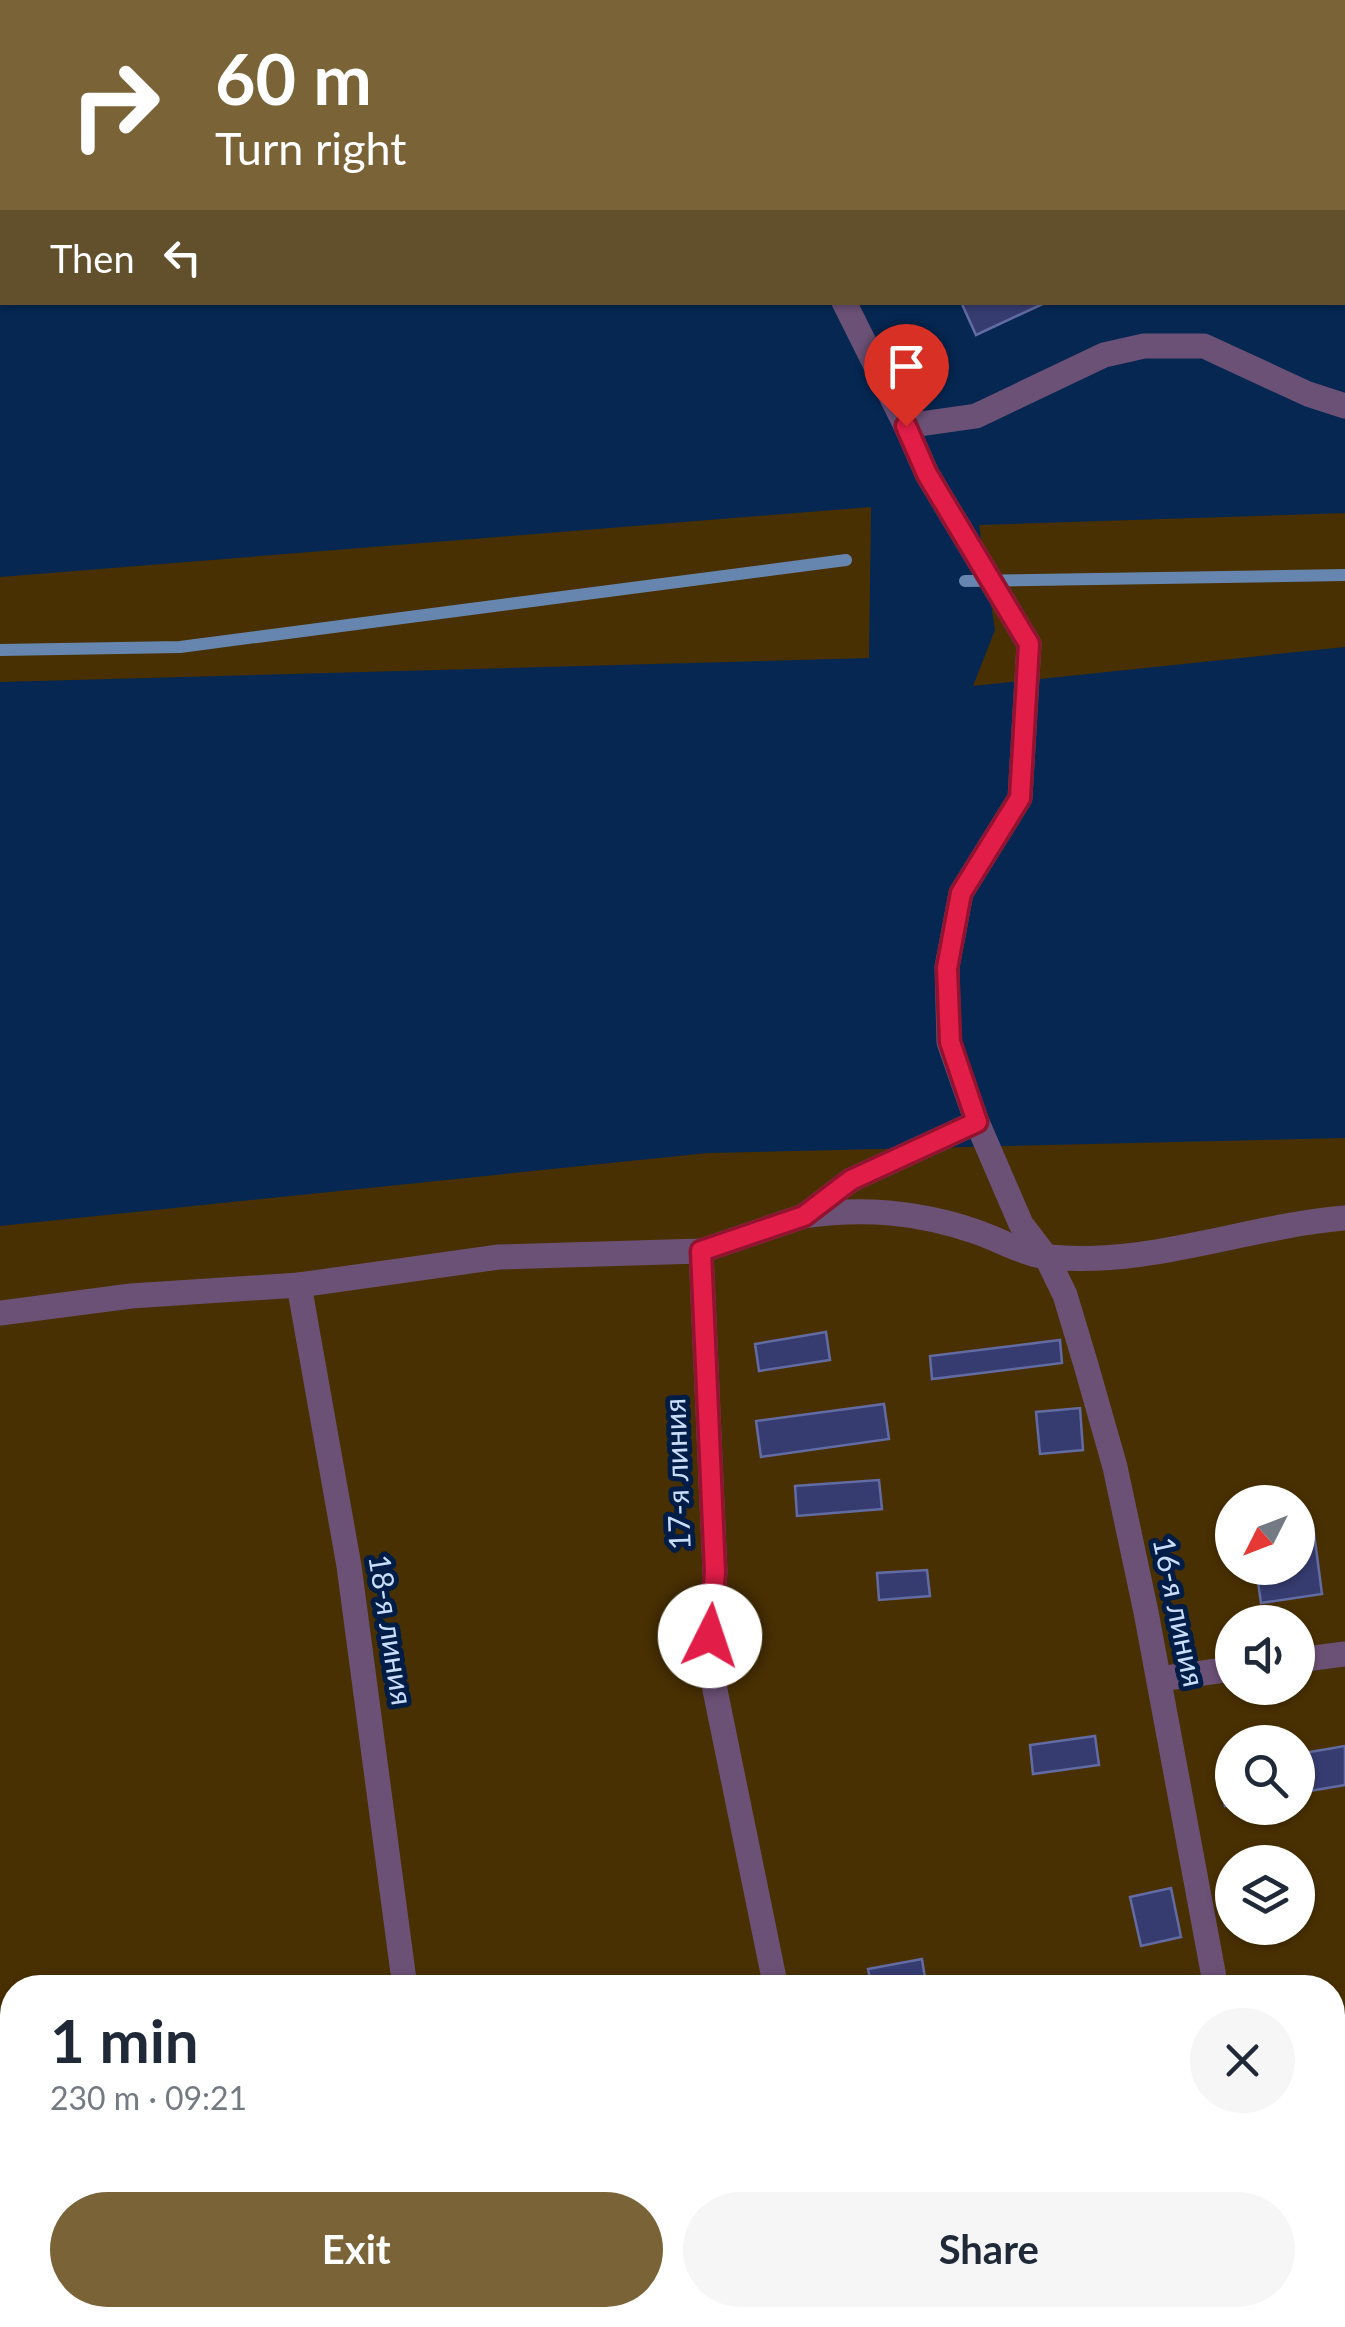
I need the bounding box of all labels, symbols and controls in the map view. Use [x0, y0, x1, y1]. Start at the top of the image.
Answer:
text: 60 m [215, 36, 372, 120]
icon: right [50, 40, 180, 170]
text: Turn right [215, 121, 406, 175]
icon: left [155, 230, 210, 285]
text: Then [50, 235, 135, 281]
pin [864, 324, 949, 427]
icon: arrive [879, 339, 934, 394]
street label: 17-я линия [655, 1397, 697, 1551]
north arrow [1215, 1485, 1315, 1585]
map controls [1215, 1485, 1315, 1945]
street label: 16-я линия [1147, 1533, 1213, 1690]
street label: 18-я линия [362, 1552, 422, 1708]
position arrow [658, 1584, 762, 1688]
button: sound [1215, 1605, 1315, 1705]
button: search [1215, 1725, 1315, 1825]
button: layers [1215, 1845, 1315, 1945]
text: 1 min [50, 2004, 199, 2076]
button: close [1190, 2008, 1295, 2113]
text: 230 m · 09:21 [50, 2078, 247, 2117]
button: Exit [50, 2192, 663, 2307]
button: Share [683, 2192, 1295, 2307]

